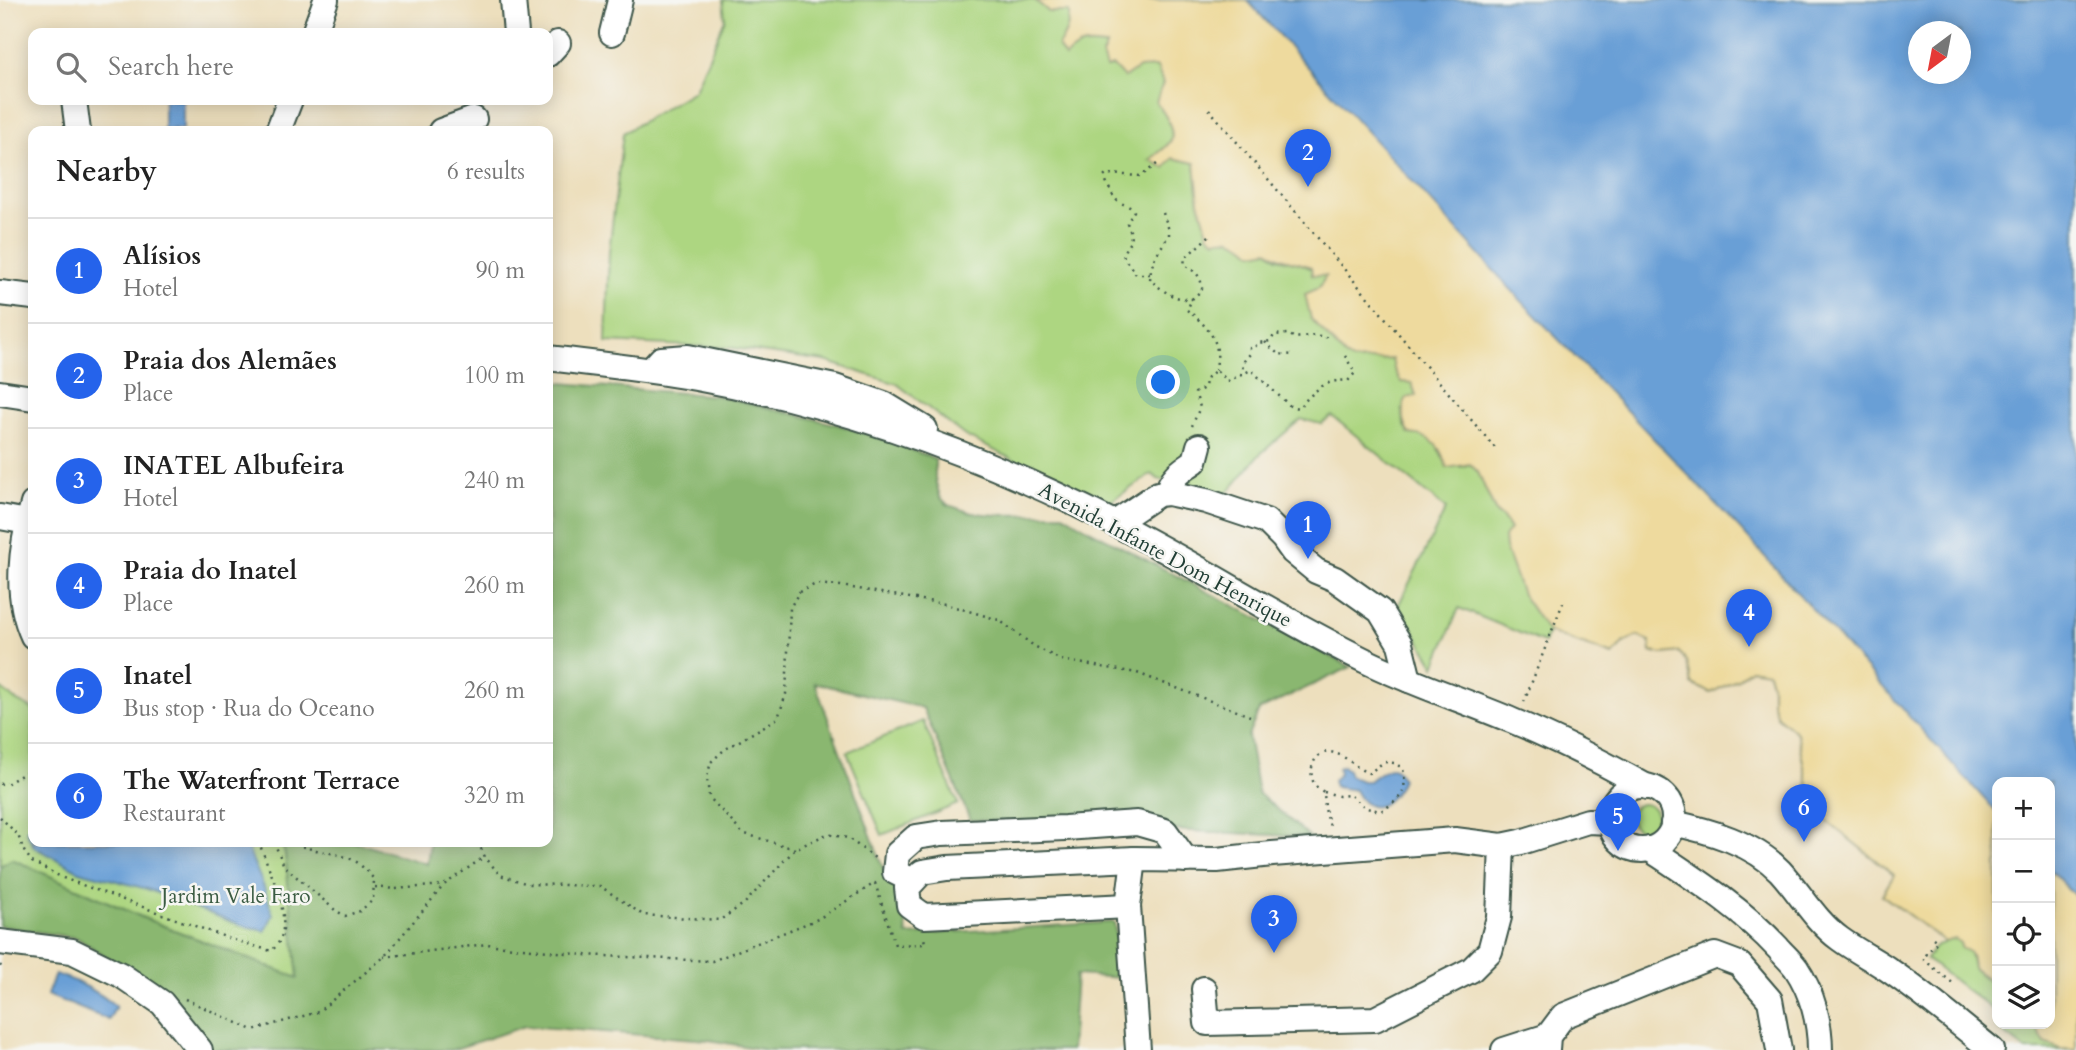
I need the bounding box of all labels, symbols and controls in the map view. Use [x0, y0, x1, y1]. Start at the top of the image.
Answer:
north arrow [1908, 21, 1971, 84]
search box [28, 28, 553, 105]
icon: search [52, 48, 90, 86]
text: Search here [108, 49, 234, 84]
pin: 2 [1285, 129, 1331, 187]
text: Nearby [56, 151, 157, 192]
text: 6 results [447, 156, 525, 187]
text: Alísios [123, 238, 201, 273]
text: 1 [73, 255, 85, 286]
text: 90 m [476, 255, 525, 286]
text: Hotel [123, 273, 178, 304]
text: Praia dos Alemães [123, 343, 337, 378]
text: 2 [73, 360, 85, 391]
text: 100 m [464, 360, 525, 391]
your location [1146, 365, 1180, 399]
text: Place [123, 378, 173, 409]
text: INATEL Albufeira [123, 448, 344, 483]
text: 3 [73, 465, 85, 496]
text: 240 m [464, 465, 525, 496]
street label: Avenida Infante Dom Henrique [1033, 476, 1297, 634]
text: Hotel [123, 483, 178, 514]
pin: 1 [1285, 501, 1331, 559]
text: Praia do Inatel [123, 553, 297, 588]
text: 4 [73, 570, 85, 601]
text: 260 m [464, 570, 525, 601]
text: Place [123, 588, 173, 619]
pin: 4 [1726, 589, 1772, 647]
text: Inatel [123, 658, 192, 693]
text: 5 [73, 675, 85, 706]
text: 260 m [464, 675, 525, 706]
text: Bus stop · Rua do Oceano [123, 693, 375, 724]
text: The Waterfront Terrace [123, 763, 400, 798]
map controls [1992, 777, 2055, 1029]
button: + [1992, 777, 2055, 840]
text: 6 [73, 780, 85, 811]
text: 320 m [464, 780, 525, 811]
pin: 6 [1781, 784, 1827, 842]
pin: 5 [1595, 793, 1641, 851]
text: Restaurant [123, 798, 226, 829]
button: − [1992, 840, 2055, 903]
park label: Jardim Vale Faro [158, 882, 311, 911]
pin: 3 [1251, 895, 1297, 953]
button: locate [1992, 903, 2055, 966]
button: layers [1992, 966, 2055, 1029]

